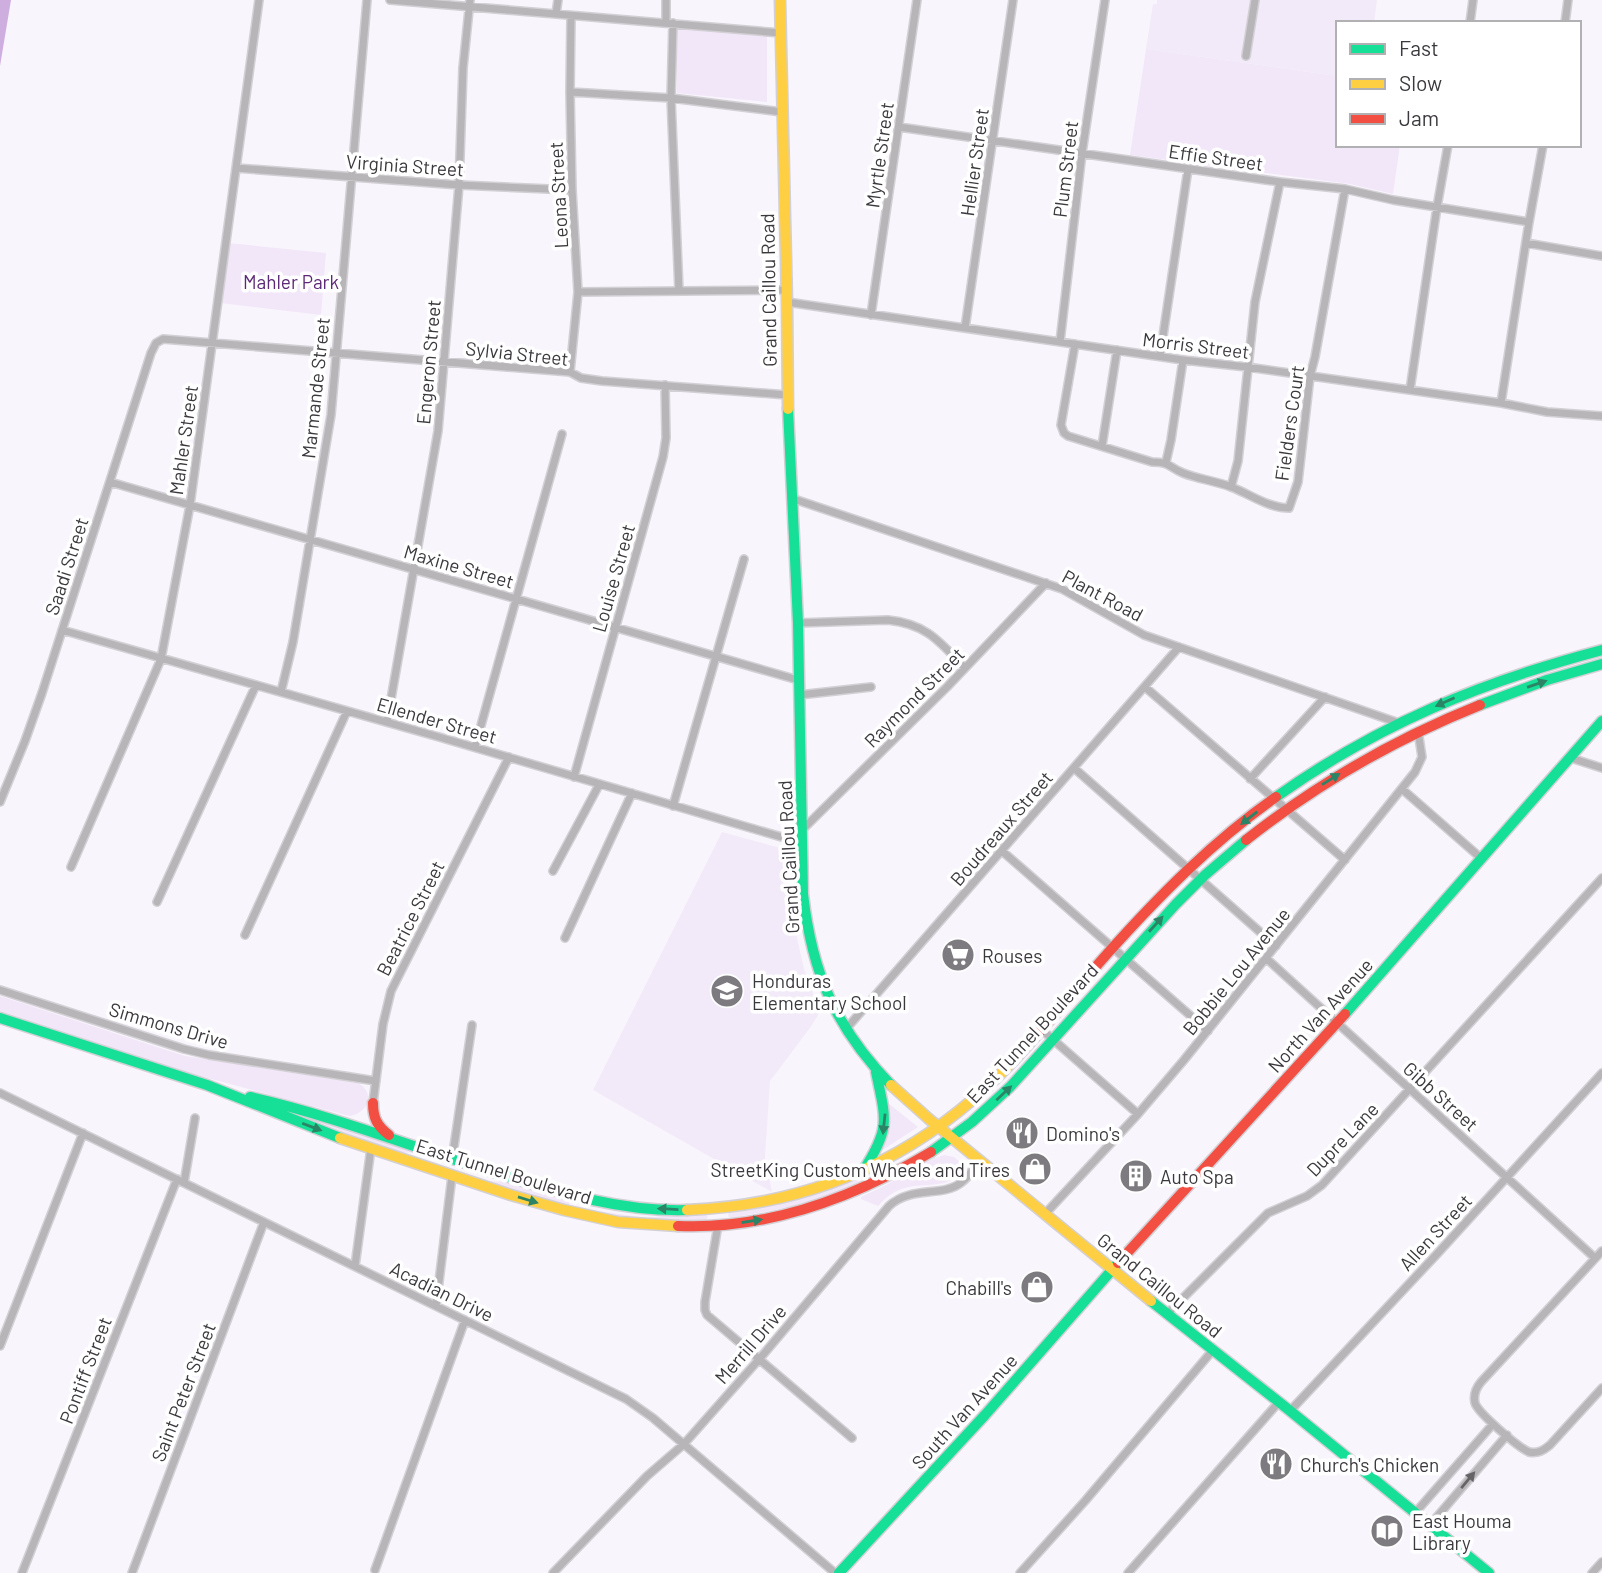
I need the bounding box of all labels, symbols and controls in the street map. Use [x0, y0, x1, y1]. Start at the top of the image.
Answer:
legend [1336, 21, 1581, 147]
text: Fast [1399, 35, 1439, 60]
text: Slow [1399, 70, 1442, 95]
street label: Myrtle Street [860, 101, 898, 209]
text: Jam [1399, 105, 1439, 130]
street label: Hellier Street [955, 106, 993, 218]
street label: Plum Street [1048, 119, 1082, 219]
street label: Effie Street [1167, 139, 1265, 175]
street label: Leona Street [544, 141, 572, 249]
street label: Virginia Street [345, 149, 465, 181]
street label: Grand Caillou Road [755, 213, 781, 367]
park label: Mahler Park [243, 270, 339, 293]
street label: Engeron Street [411, 299, 445, 425]
street label: Marmande Street [296, 316, 334, 460]
street label: Morris Street [1141, 327, 1251, 363]
street label: Sylvia Street [464, 336, 570, 370]
street label: Fielders Court [1269, 364, 1309, 482]
street label: Mahler Street [164, 384, 202, 496]
street label: Saadi Street [39, 514, 93, 618]
street label: Louise Street [587, 521, 639, 635]
street label: Maxine Street [401, 539, 517, 593]
street label: Plant Road [1059, 564, 1147, 626]
street label: Raymond Street [859, 642, 969, 752]
one-way arrow [1526, 678, 1547, 689]
street label: Ellender Street [374, 692, 500, 748]
one-way arrow [1434, 697, 1455, 708]
street label: Boudreaux Street [945, 766, 1057, 890]
one-way arrow [1321, 773, 1341, 786]
street label: Grand Caillou Road [772, 780, 804, 934]
one-way arrow [1241, 810, 1259, 825]
street label: Beatrice Street [371, 857, 449, 979]
street label: Bobbie Lou Avenue [1178, 903, 1294, 1039]
one-way arrow [1148, 916, 1164, 933]
supermarket icon: Rouses [939, 936, 977, 974]
place label: Rouses [982, 944, 1042, 967]
street label: North Van Avenue [1263, 953, 1377, 1077]
street label: East Tunnel Boulevard [961, 958, 1103, 1108]
place label: Honduras Elementary School [752, 969, 907, 1014]
school or university icon: Honduras Elementary School [708, 972, 746, 1010]
street label: Simmons Drive [107, 997, 231, 1053]
street label: Gibb Street [1399, 1056, 1483, 1136]
one-way arrow [995, 1084, 1012, 1101]
street label: Dupre Lane [1301, 1097, 1383, 1181]
one-way arrow [878, 1113, 889, 1135]
restaurant icon: Domino's [1003, 1114, 1041, 1152]
one-way arrow [302, 1122, 323, 1133]
place label: Domino's [1046, 1122, 1120, 1145]
street label: East Tunnel Boulevard [413, 1133, 595, 1209]
shop icon: StreetKing Custom Wheels and Tires [1016, 1150, 1054, 1188]
building icon: Auto Spa [1117, 1157, 1155, 1195]
place label: StreetKing Custom Wheels and Tires [710, 1158, 1010, 1181]
place label: Auto Spa [1160, 1165, 1234, 1188]
street label: Allen Street [1394, 1189, 1476, 1275]
one-way arrow [517, 1195, 538, 1205]
one-way arrow [656, 1204, 678, 1215]
one-way arrow [741, 1215, 763, 1226]
street label: Grand Caillou Road [1093, 1228, 1227, 1342]
street label: Acadian Drive [387, 1256, 497, 1326]
shop icon: Chabill's [1018, 1268, 1056, 1306]
place label: Chabill's [945, 1276, 1012, 1299]
street label: Merrill Drive [709, 1300, 791, 1388]
street label: Pontiff Street [54, 1313, 116, 1427]
street label: Saint Peter Street [146, 1319, 220, 1465]
street label: South Van Avenue [906, 1349, 1022, 1473]
restaurant icon: Church's Chicken [1257, 1445, 1295, 1483]
place label: Church's Chicken [1300, 1453, 1439, 1476]
one-way arrow [1460, 1472, 1475, 1489]
place label: East Houma Library [1412, 1509, 1511, 1554]
library icon: East Houma Library [1368, 1512, 1406, 1550]

